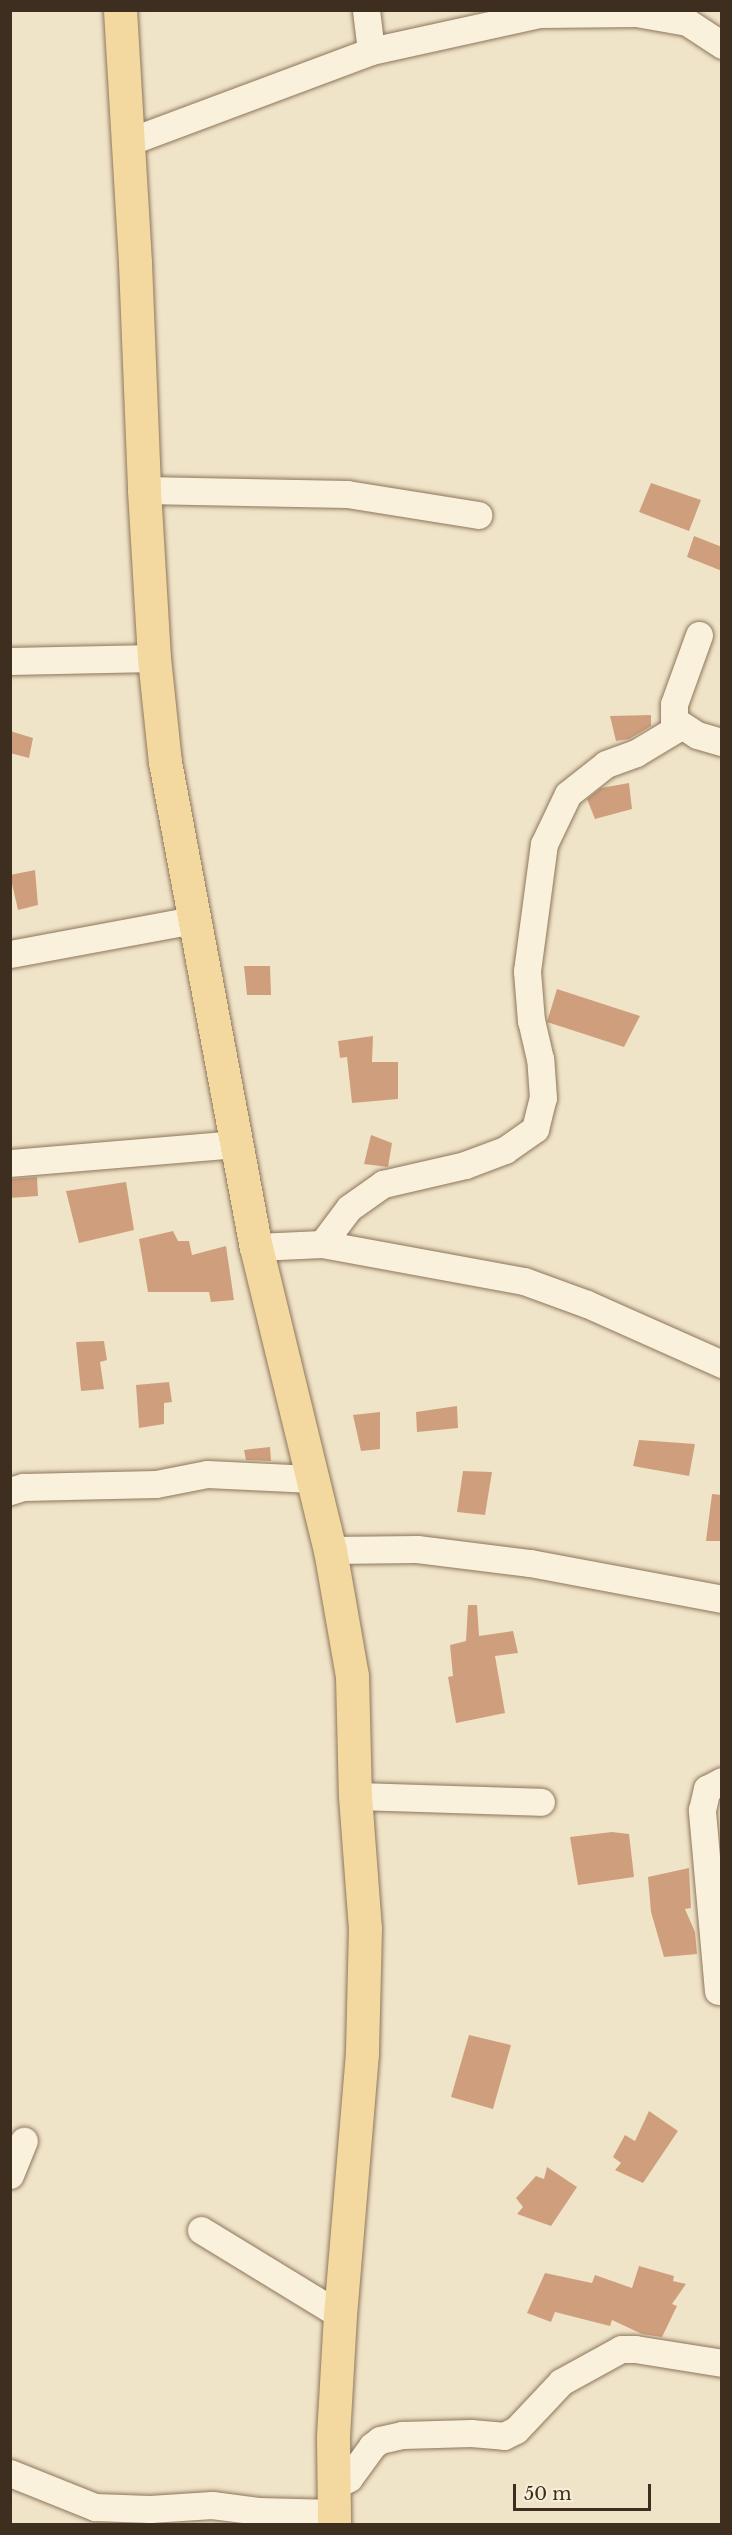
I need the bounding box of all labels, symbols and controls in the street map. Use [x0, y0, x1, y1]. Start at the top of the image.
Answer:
scale bar [516, 2472, 654, 2510]
text: 50 m [524, 2483, 572, 2505]

